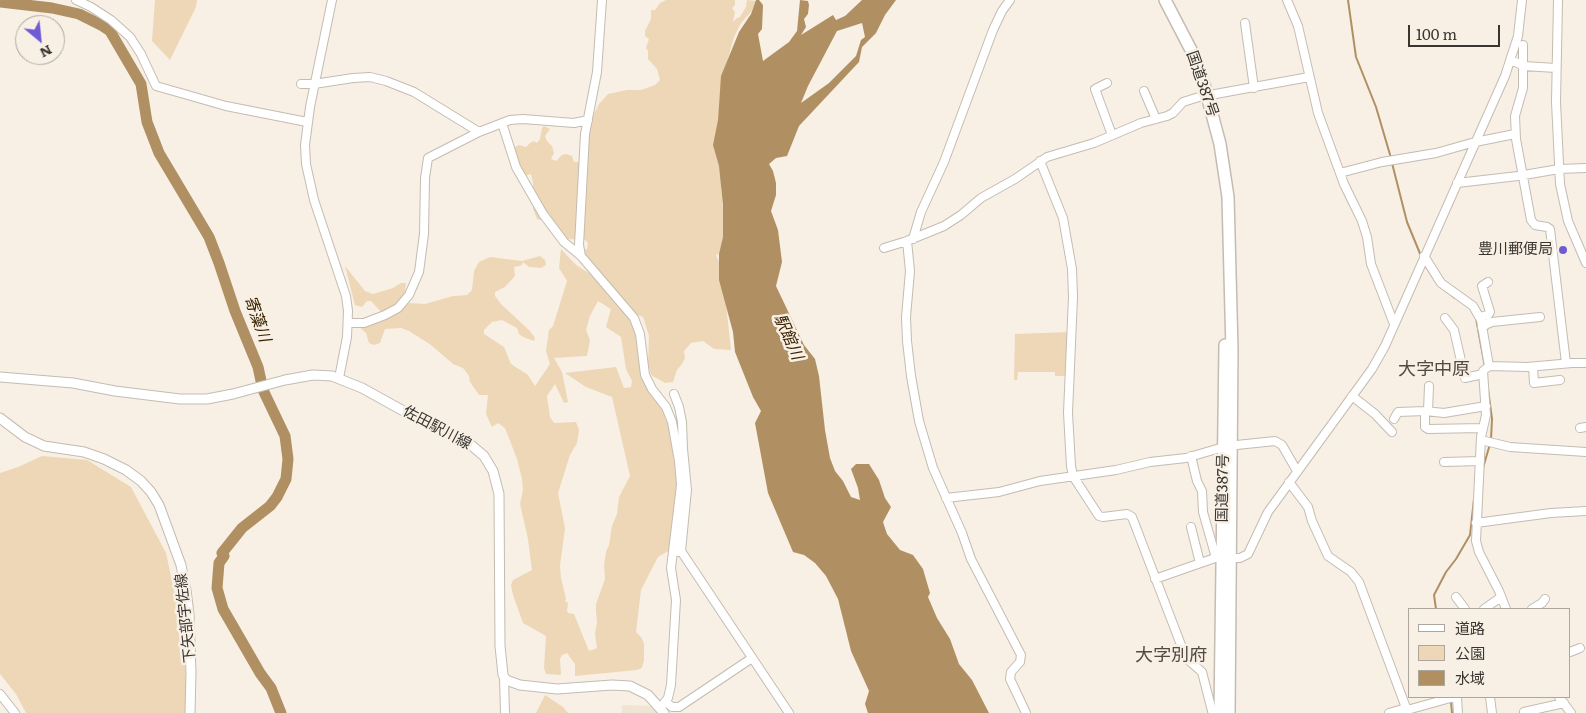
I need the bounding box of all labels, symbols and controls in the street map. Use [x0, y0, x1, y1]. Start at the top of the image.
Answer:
north arrow [15, 15, 65, 65]
scale bar [1411, 15, 1504, 47]
text: 100 m [1416, 22, 1457, 45]
text: N [37, 41, 56, 64]
street label: 国道387号 [1182, 49, 1222, 119]
place label: 豊川郵便局 [1478, 241, 1553, 259]
marker: 豊川郵便局 [1557, 244, 1569, 256]
water label: 寄藻川 [240, 293, 274, 345]
water label: 駅館川 [769, 311, 807, 363]
district label: 大字中原 [1398, 359, 1470, 381]
street label: 佐田駅川線 [400, 402, 474, 454]
street label: 国道387号 [1213, 453, 1233, 523]
street label: 下矢部宇佐線 [172, 572, 200, 664]
legend [1408, 608, 1571, 698]
text: 道路 [1455, 616, 1485, 639]
text: 公園 [1455, 641, 1485, 664]
district label: 大字別府 [1135, 645, 1207, 667]
text: 水域 [1455, 666, 1485, 689]

